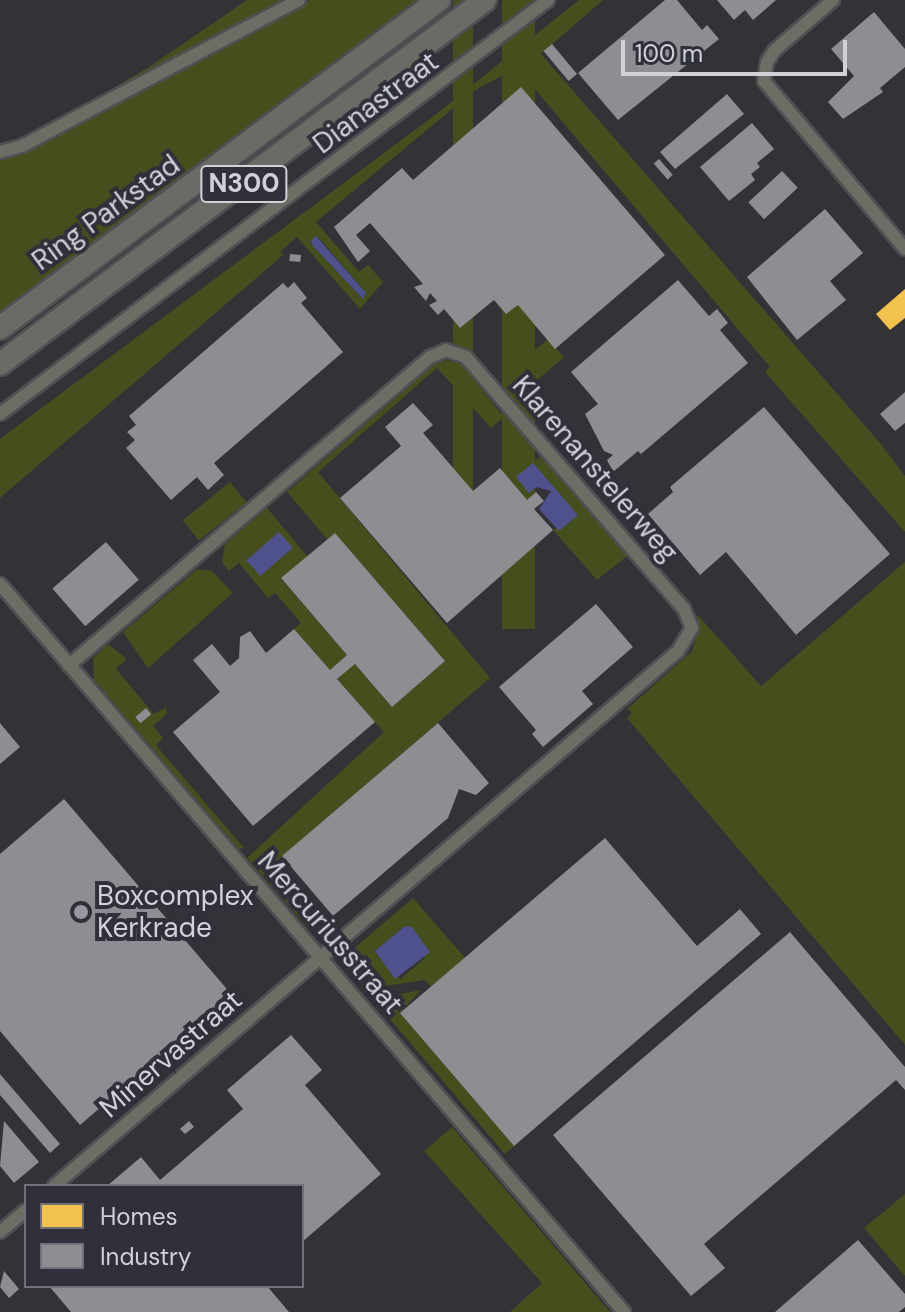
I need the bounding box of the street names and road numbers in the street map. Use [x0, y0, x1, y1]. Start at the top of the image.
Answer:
street label: Dianastraat [307, 45, 445, 161]
street label: Ring Parkstad [26, 148, 186, 278]
road number: N300 [200, 162, 288, 206]
street label: Klarenanstelerweg [505, 369, 685, 569]
street label: Mercuriusstraat [250, 845, 410, 1021]
street label: Minervastraat [93, 983, 249, 1125]

